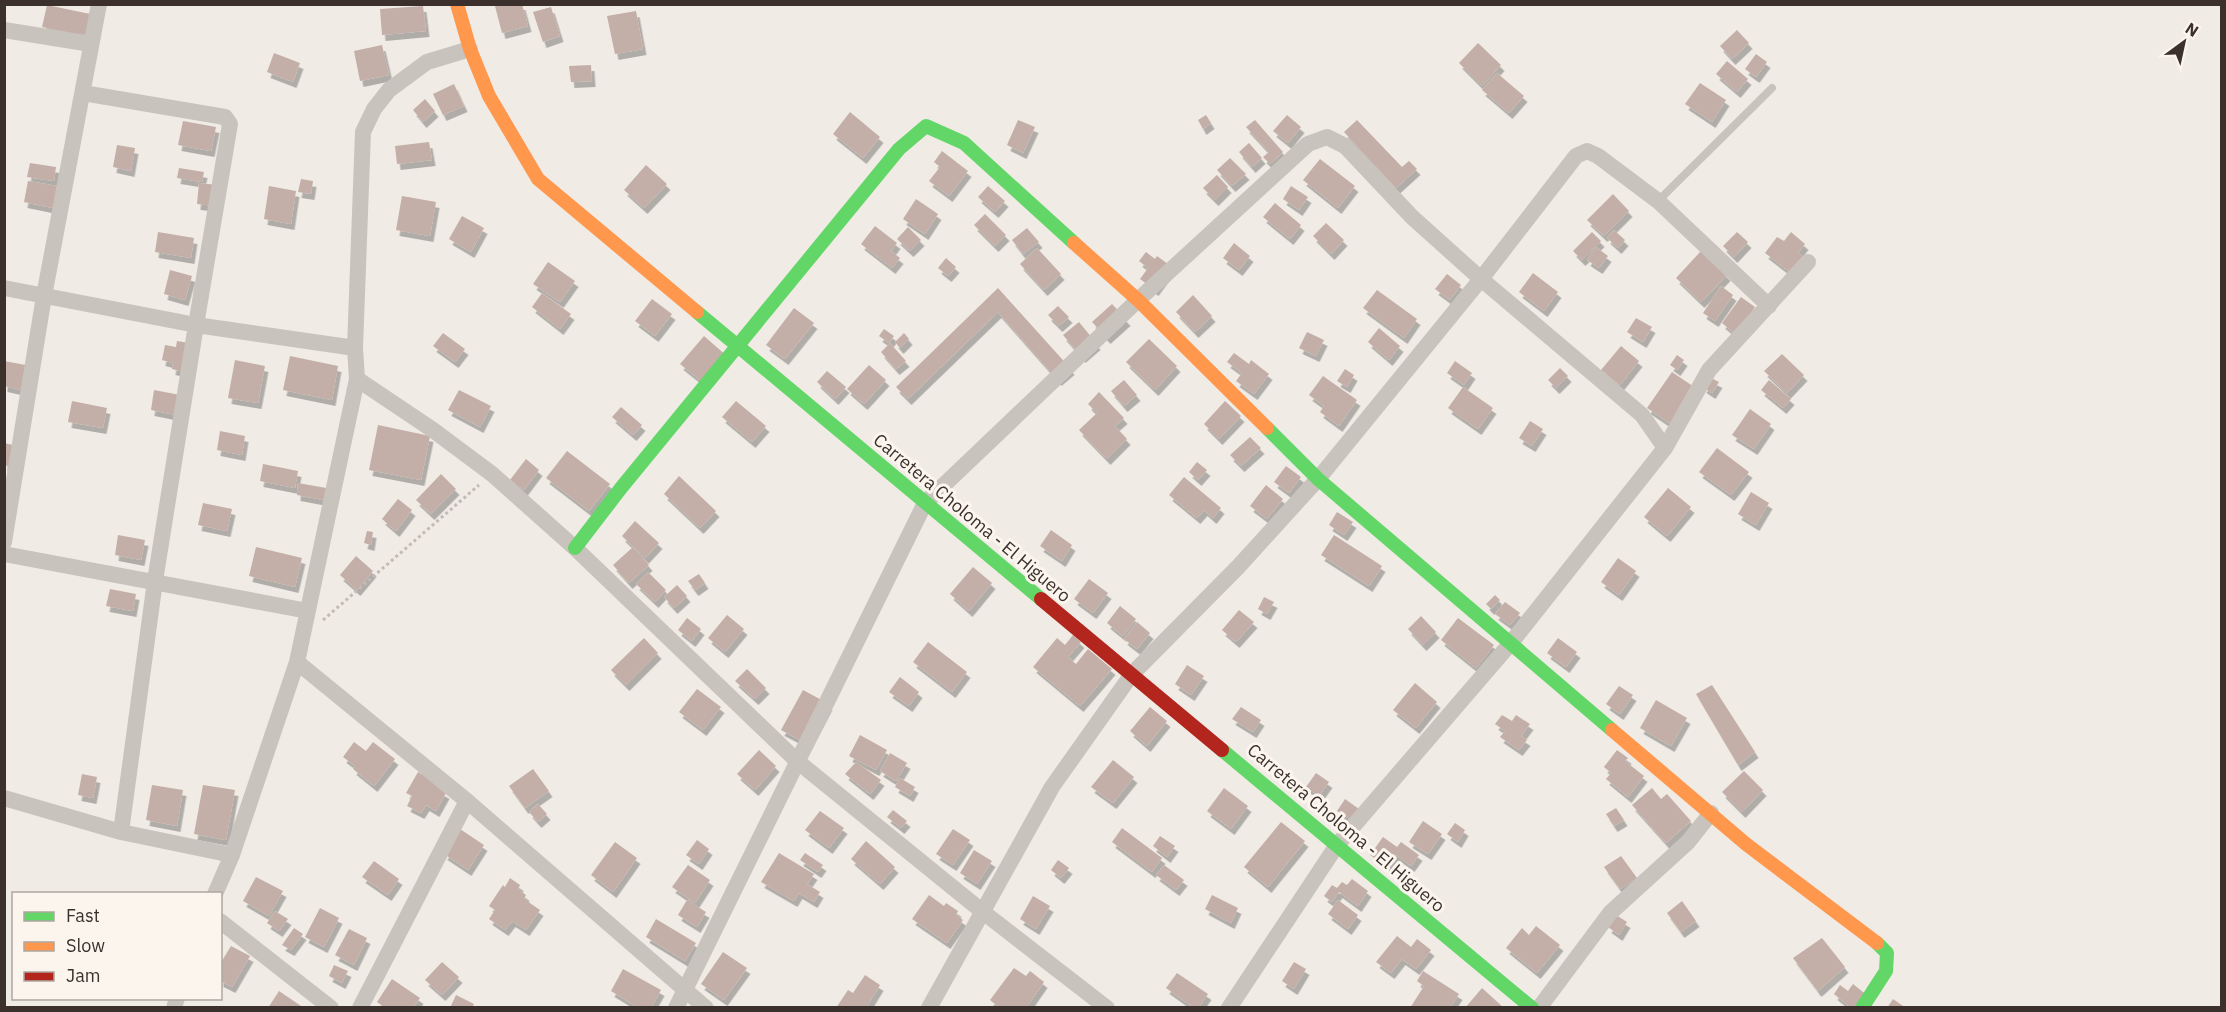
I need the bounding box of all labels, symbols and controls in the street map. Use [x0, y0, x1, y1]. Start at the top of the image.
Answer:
north arrow [2154, 12, 2214, 72]
text: N [2182, 18, 2202, 41]
street label: Carretera Choloma - El Higuero [869, 428, 1076, 607]
street label: Carretera Choloma - El Higuero [1243, 738, 1450, 917]
legend [12, 892, 222, 1000]
text: Fast [66, 904, 100, 927]
text: Slow [66, 934, 105, 957]
text: Jam [66, 964, 101, 987]

